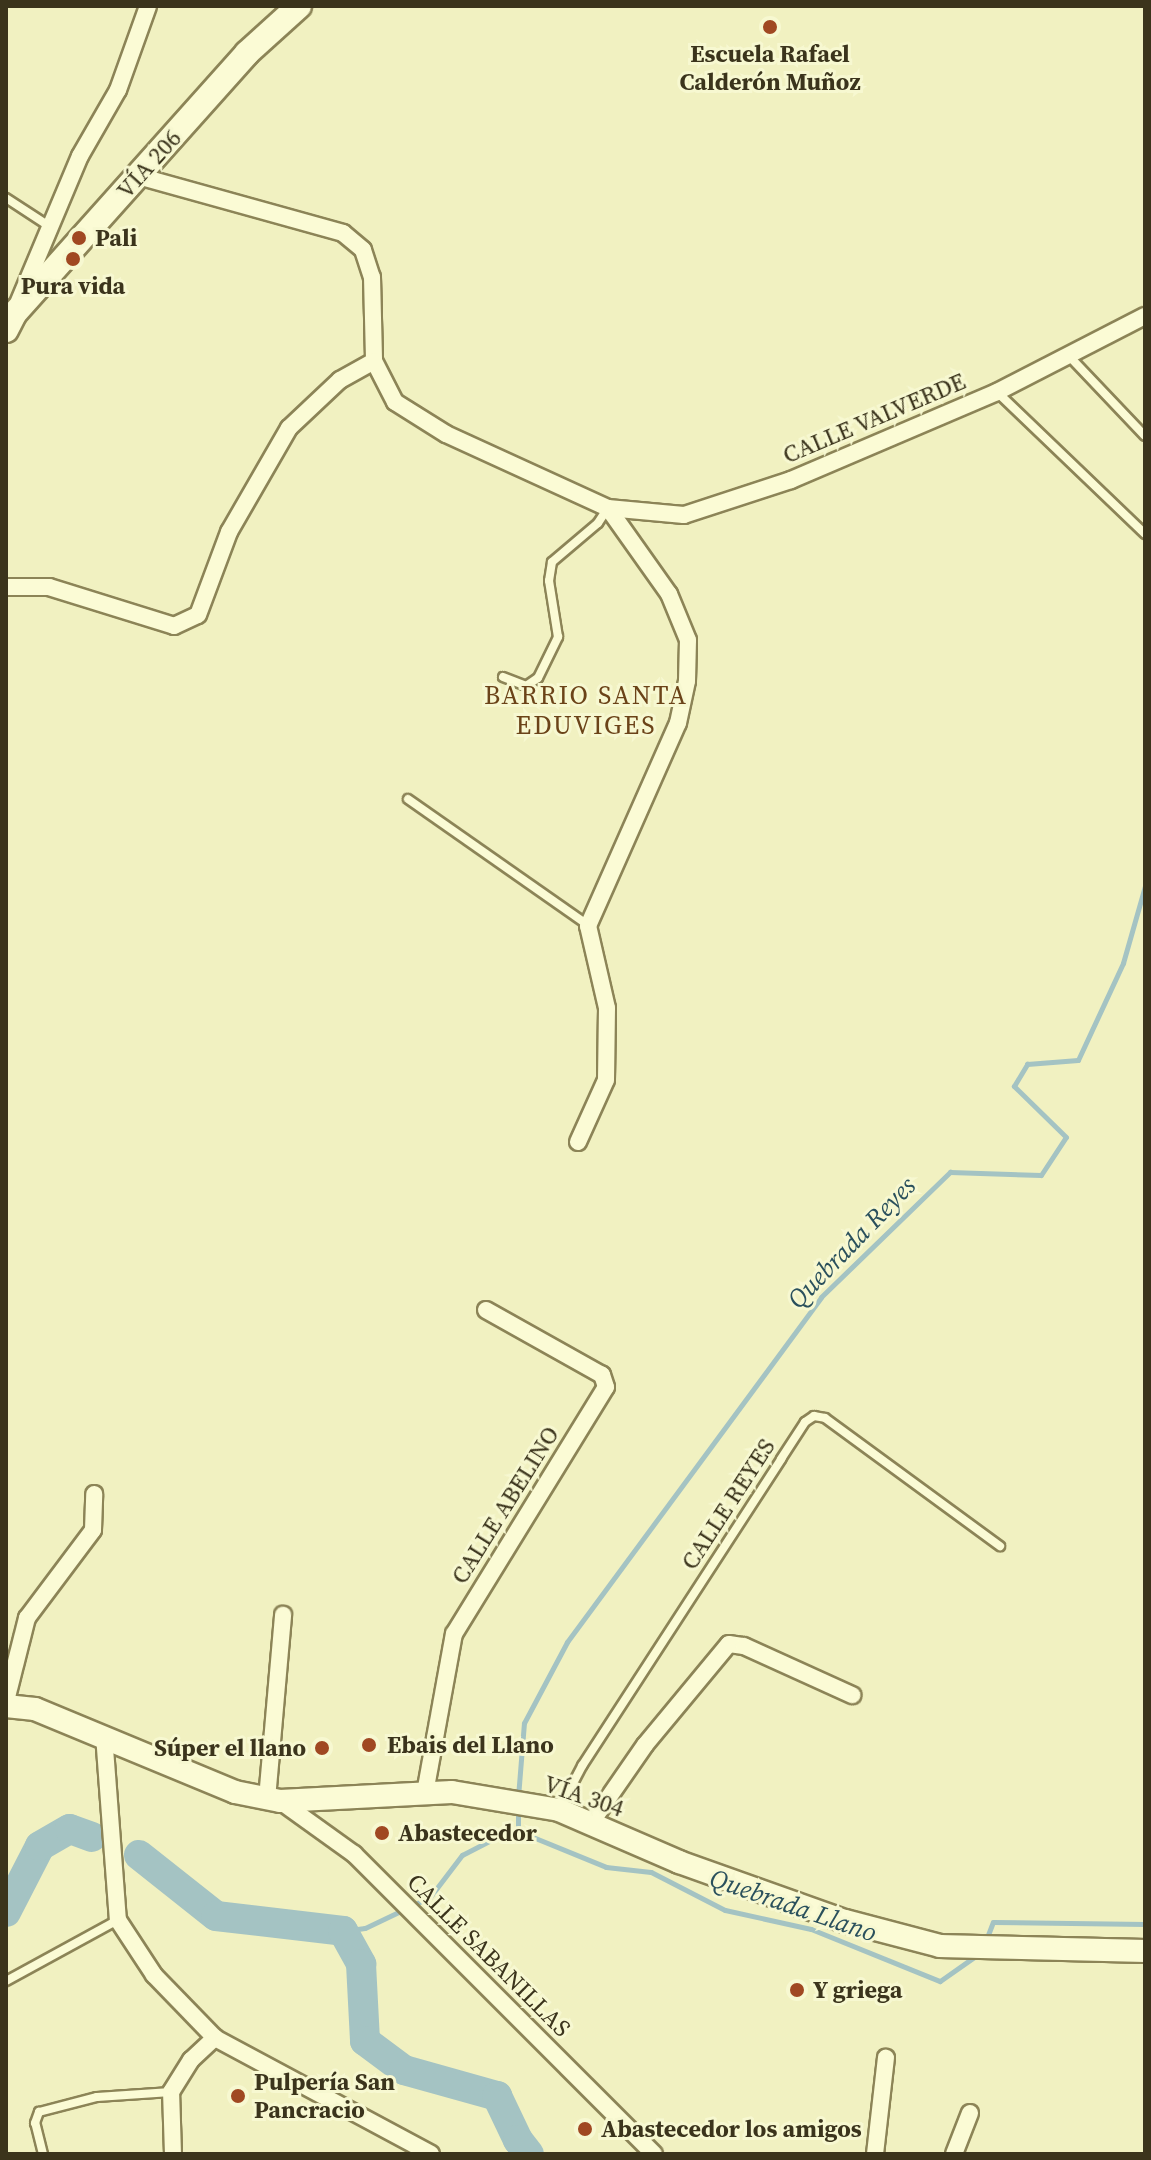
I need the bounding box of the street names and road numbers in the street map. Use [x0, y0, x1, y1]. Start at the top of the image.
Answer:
street label: VÍA 206 [111, 124, 187, 204]
street label: CALLE VALVERDE [778, 366, 970, 470]
street label: CALLE ABELINO [445, 1421, 565, 1589]
street label: CALLE REYES [675, 1433, 781, 1575]
street label: VÍA 304 [540, 1769, 628, 1823]
street label: CALLE SABANILLAS [401, 1867, 577, 2043]

